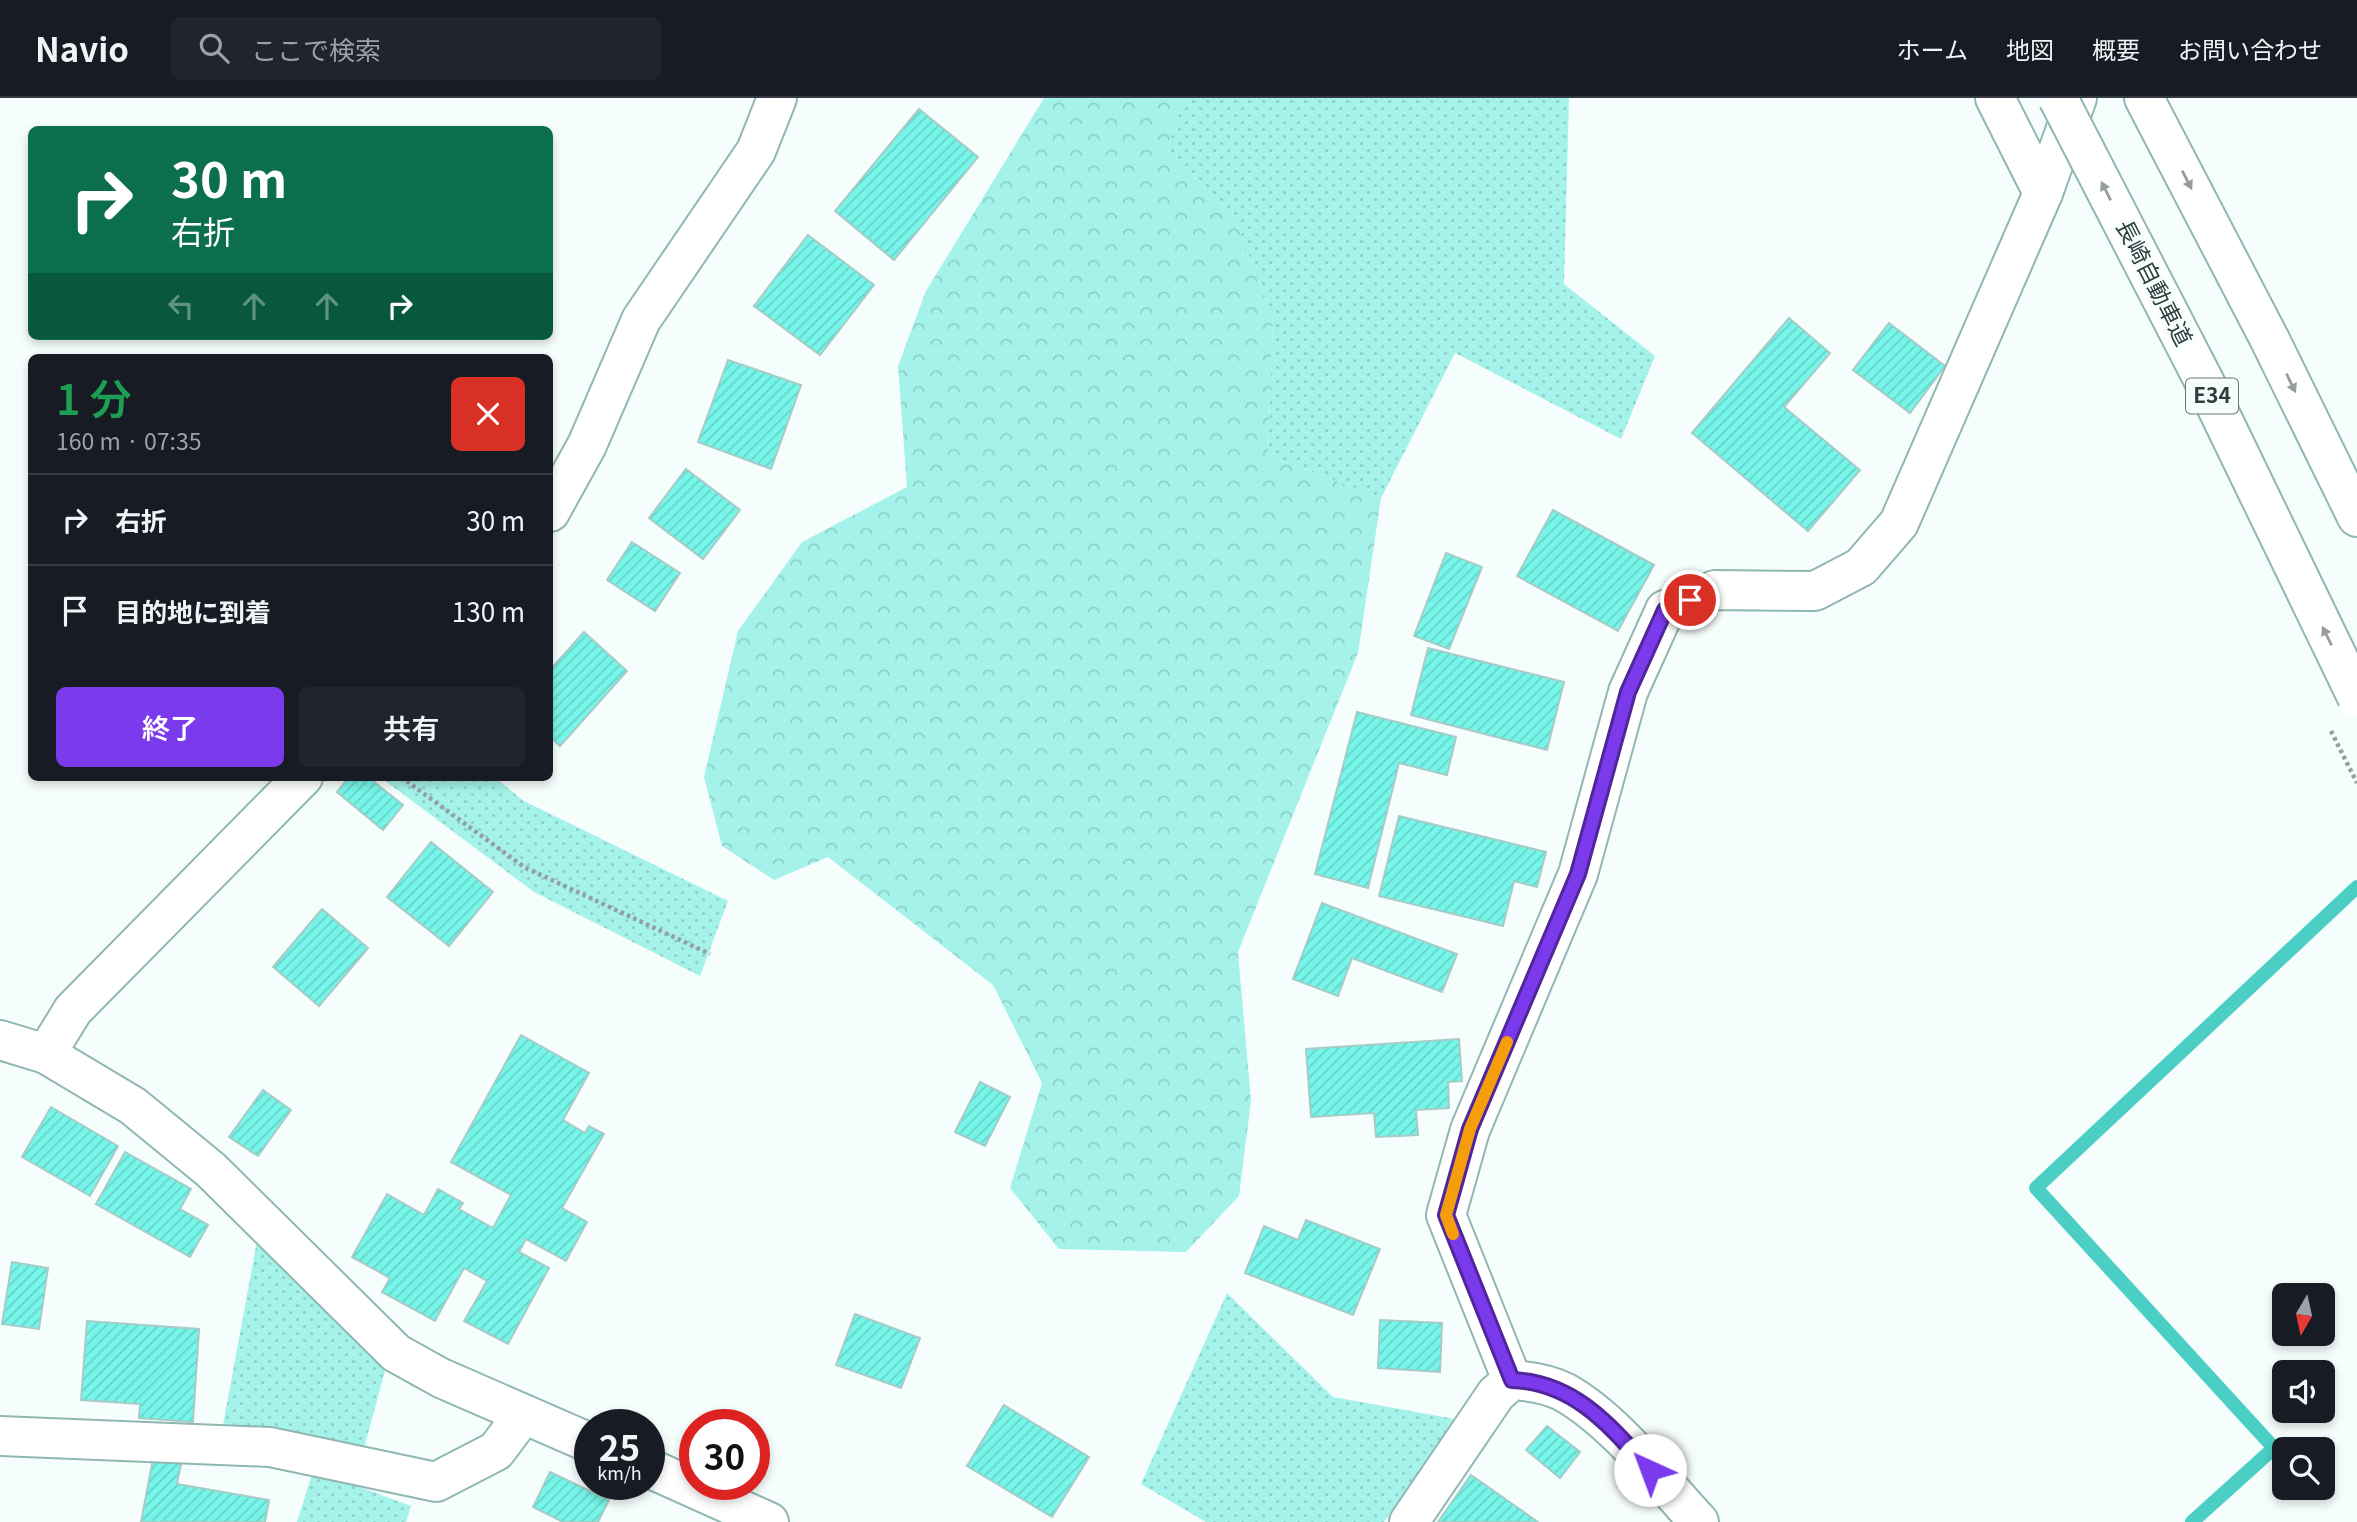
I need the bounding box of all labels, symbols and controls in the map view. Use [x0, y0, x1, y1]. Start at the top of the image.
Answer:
search box [171, 17, 661, 80]
text: Navio [35, 24, 129, 72]
icon: search [195, 29, 233, 67]
text: ここで検索 [251, 30, 381, 67]
text: ホーム [1897, 31, 1968, 66]
text: 地図 [2006, 31, 2054, 66]
text: 概要 [2092, 31, 2140, 66]
text: お問い合わせ [2178, 31, 2322, 66]
text: 30 m [171, 141, 287, 212]
icon: right [56, 154, 147, 245]
one-way arrow [2182, 170, 2193, 190]
one-way arrow [2100, 181, 2111, 201]
text: 右折 [171, 207, 235, 253]
street label: 長崎自動車道 [2109, 213, 2202, 351]
icon: left [162, 287, 200, 325]
icon: ahead [235, 287, 273, 325]
icon: ahead [308, 287, 346, 325]
icon: right [381, 287, 419, 325]
text: 1 分 [56, 366, 132, 427]
one-way arrow [2286, 373, 2297, 393]
button: close [451, 377, 525, 451]
road number: E34 [2186, 378, 2238, 414]
text: 160 m · 07:35 [56, 423, 201, 457]
icon: right [56, 501, 94, 539]
text: 右折 [115, 501, 167, 538]
text: 30 m [466, 501, 525, 538]
pin [1660, 570, 1720, 630]
icon: arrive [1671, 581, 1709, 619]
icon: arrive [56, 592, 94, 630]
text: 目的地に到着 [115, 592, 271, 629]
text: 130 m [452, 592, 525, 629]
one-way arrow [2322, 626, 2333, 646]
button: 終了 [56, 687, 284, 767]
button: 共有 [298, 687, 525, 767]
north arrow [2272, 1283, 2334, 1346]
map controls [2272, 1283, 2335, 1500]
button: sound [2272, 1360, 2335, 1423]
speed limit sign: 30 [679, 1409, 770, 1500]
text: 25 [599, 1420, 640, 1471]
position arrow [1613, 1433, 1687, 1507]
button: search [2272, 1437, 2335, 1500]
text: km/h [597, 1459, 642, 1485]

